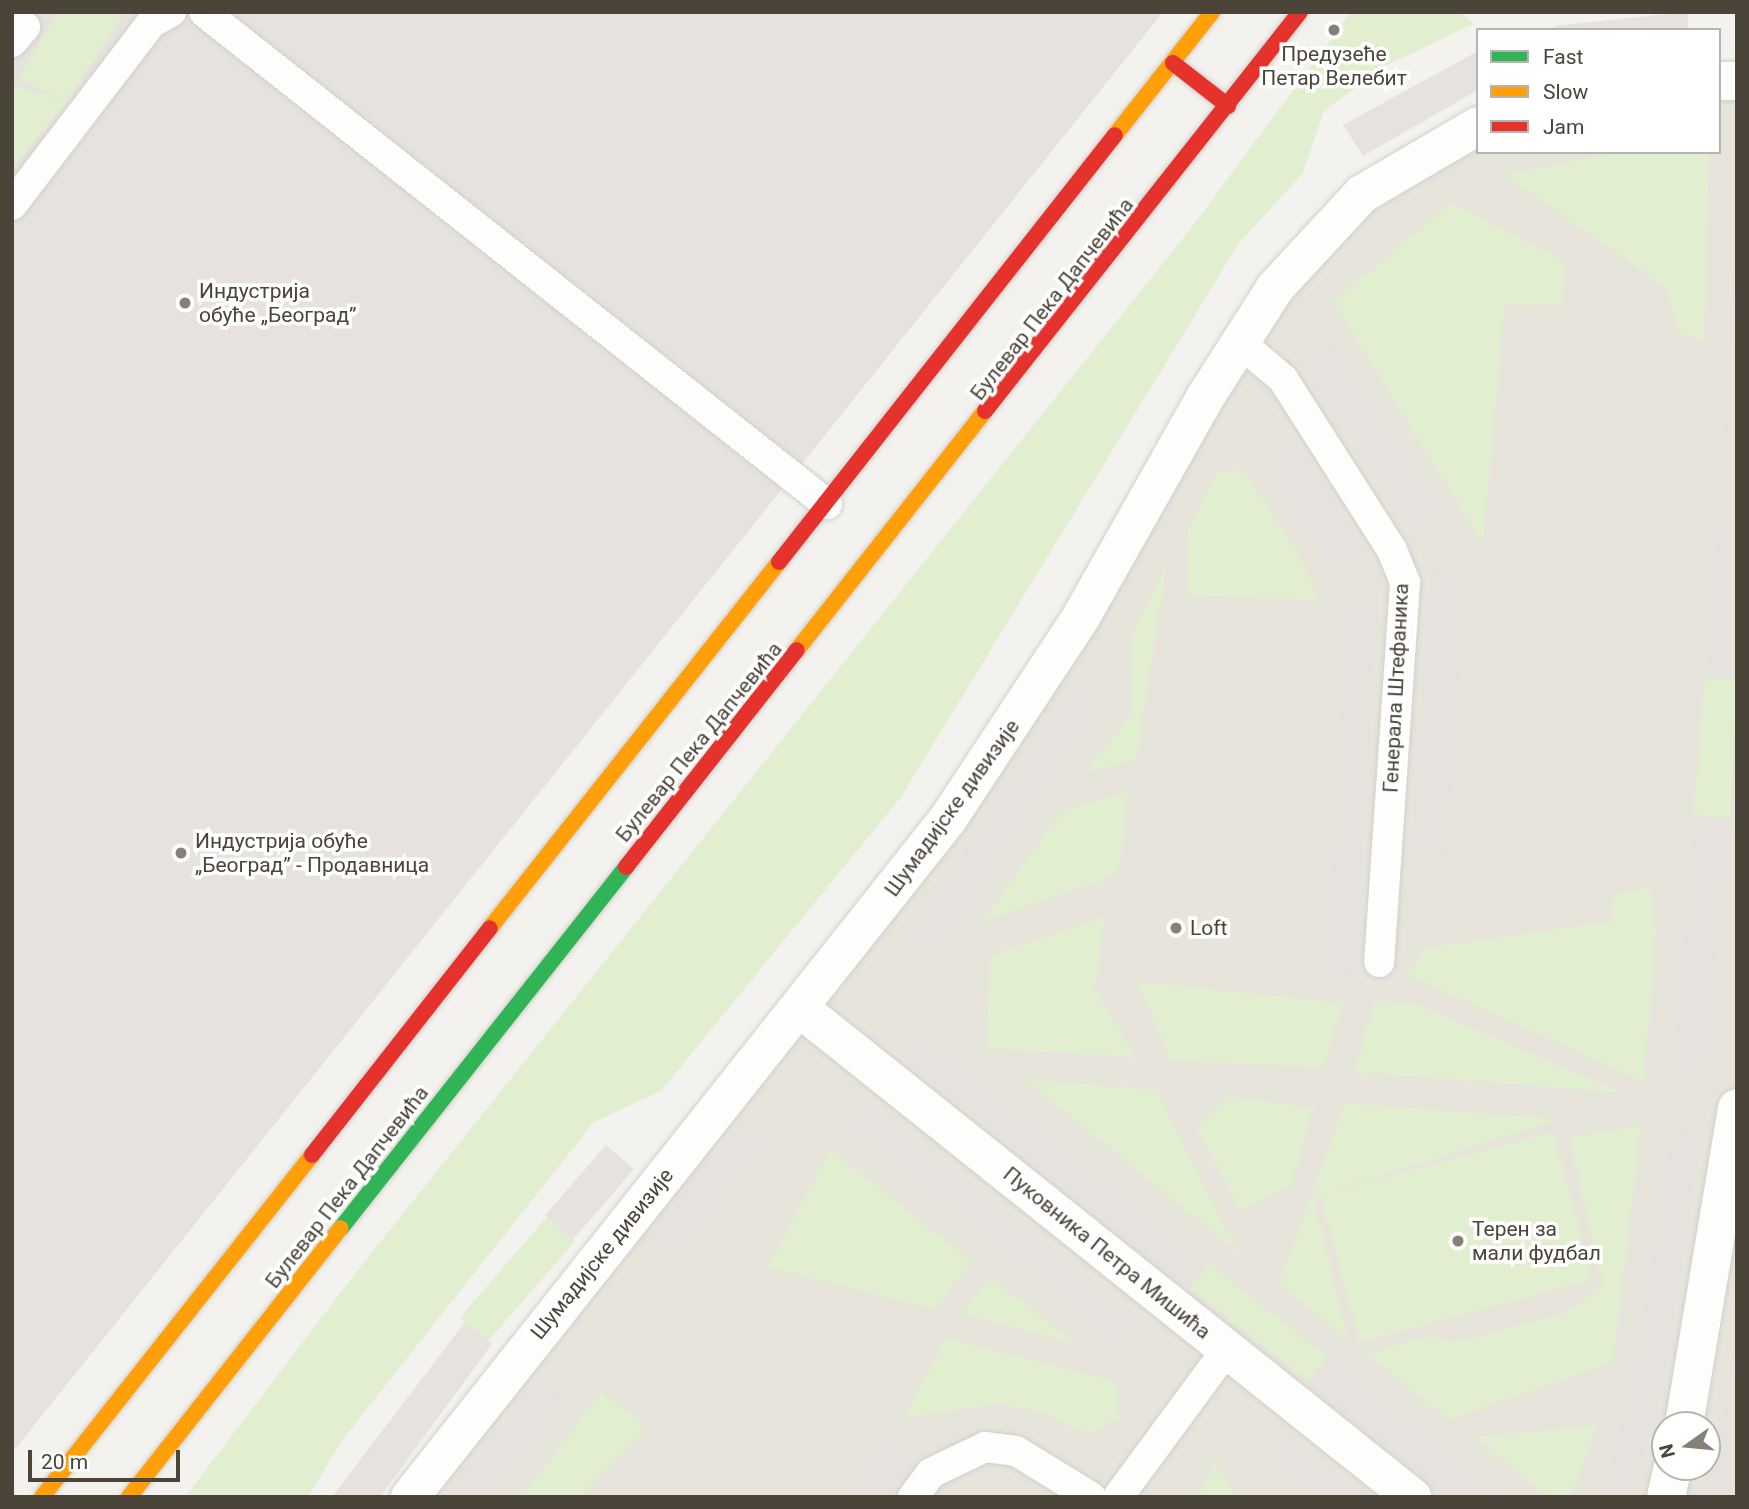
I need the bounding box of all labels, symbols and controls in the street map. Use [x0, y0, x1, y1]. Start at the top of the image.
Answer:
marker: Предузеће Петар Велебит [1326, 22, 1342, 38]
legend [1476, 28, 1721, 154]
place label: Предузеће Петар Велебит [1261, 41, 1407, 91]
text: Fast [1543, 45, 1583, 69]
text: Slow [1543, 80, 1588, 104]
text: Jam [1543, 115, 1584, 139]
street label: Булевар Пека Дапчевића [965, 193, 1139, 405]
place label: Индустрија обуће „Београд” [199, 278, 357, 328]
marker: Индустрија обуће „Београд” [177, 295, 193, 311]
street label: Генерала Штефаника [1378, 583, 1414, 793]
street label: Булевар Пека Дапчевића [611, 637, 787, 847]
street label: Шумадијске дивизије [879, 714, 1025, 902]
place label: Индустрија обуће „Београд” - Продавница [195, 828, 429, 878]
marker: Индустрија обуће „Београд” - Продавница [173, 845, 189, 861]
place label: Loft [1190, 915, 1227, 941]
marker: Loft [1168, 920, 1184, 936]
street label: Булевар Пека Дапчевића [260, 1081, 434, 1293]
street label: Пуковника Петра Мишића [998, 1162, 1216, 1344]
street label: Шумадијске дивизије [525, 1163, 679, 1345]
place label: Терен за мали фудбал [1472, 1216, 1601, 1266]
marker: Терен за мали фудбал [1450, 1233, 1466, 1249]
north arrow [1651, 1411, 1721, 1481]
scale bar [32, 1436, 184, 1480]
text: N [1654, 1442, 1680, 1460]
text: 20 m [41, 1450, 88, 1474]

